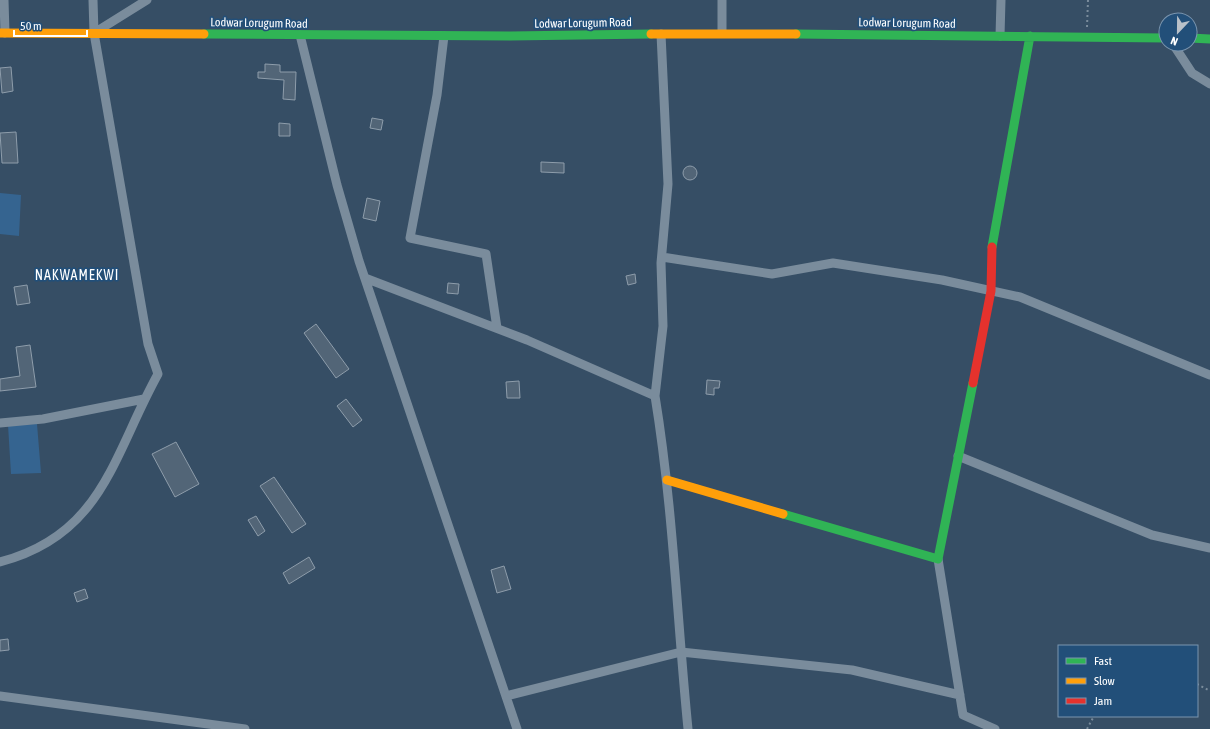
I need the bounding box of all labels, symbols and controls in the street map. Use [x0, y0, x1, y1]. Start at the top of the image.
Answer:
scale bar [14, 12, 87, 38]
north arrow [1158, 12, 1198, 52]
street label: Lodwar Lorugum Road [210, 15, 308, 31]
street label: Lodwar Lorugum Road [534, 15, 632, 31]
street label: Lodwar Lorugum Road [858, 15, 956, 31]
text: 50 m [20, 19, 42, 33]
text: N [1169, 34, 1180, 48]
district label: NAKWAMEKWI [35, 267, 119, 283]
legend [1058, 645, 1198, 717]
text: Fast [1094, 654, 1112, 668]
text: Slow [1094, 674, 1115, 688]
text: Jam [1094, 694, 1112, 708]

